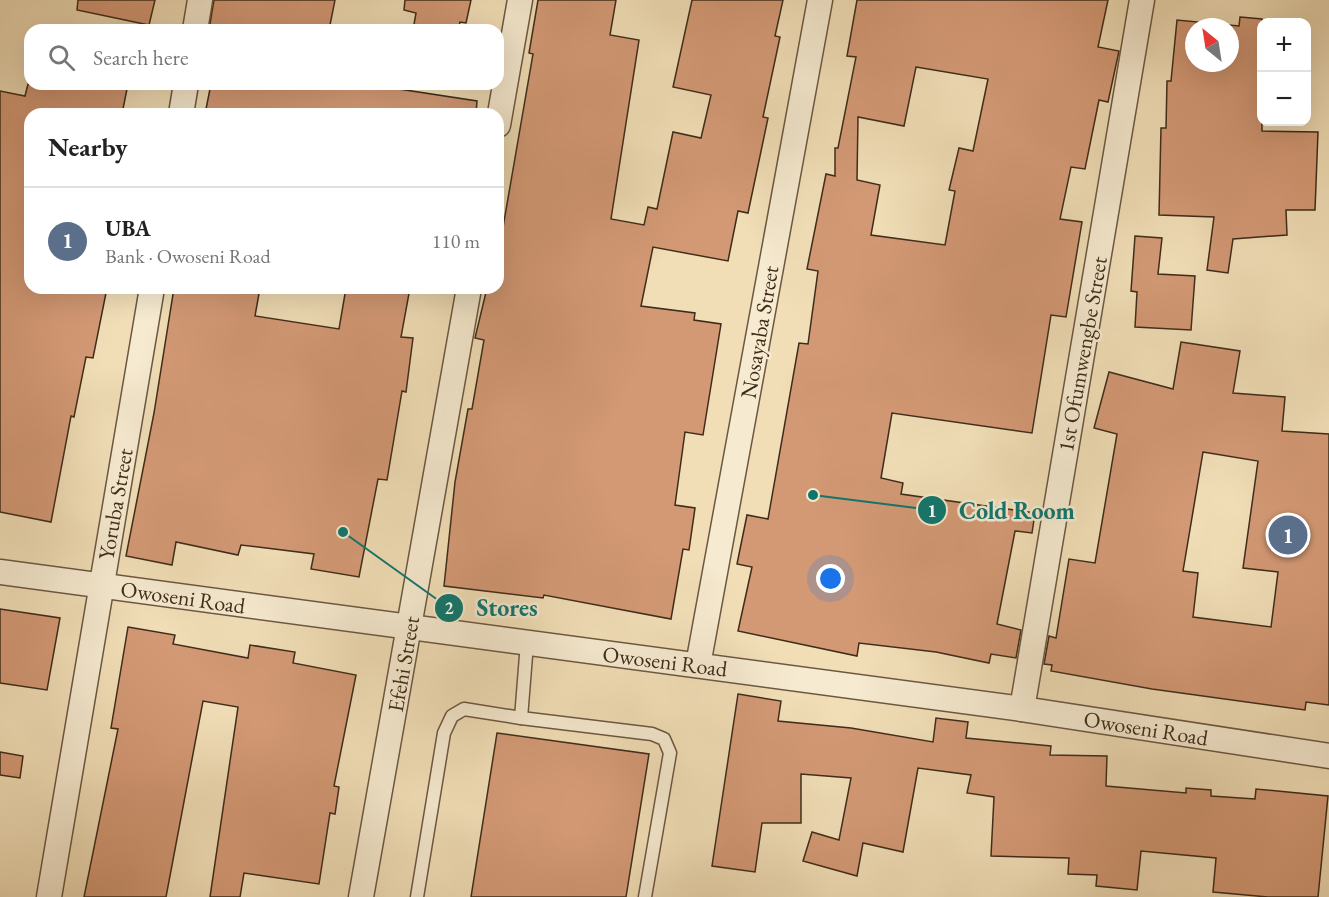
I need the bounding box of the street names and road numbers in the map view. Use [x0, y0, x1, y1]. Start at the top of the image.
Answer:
street label: 1st Ofumwengbe Street [1051, 254, 1114, 454]
street label: Nosayaba Street [734, 263, 785, 401]
street label: Yoruba Street [91, 446, 140, 562]
street label: Owoseni Road [119, 574, 248, 621]
street label: Efehi Street [381, 614, 426, 714]
street label: Owoseni Road [601, 639, 730, 684]
street label: Owoseni Road [1082, 704, 1211, 753]

